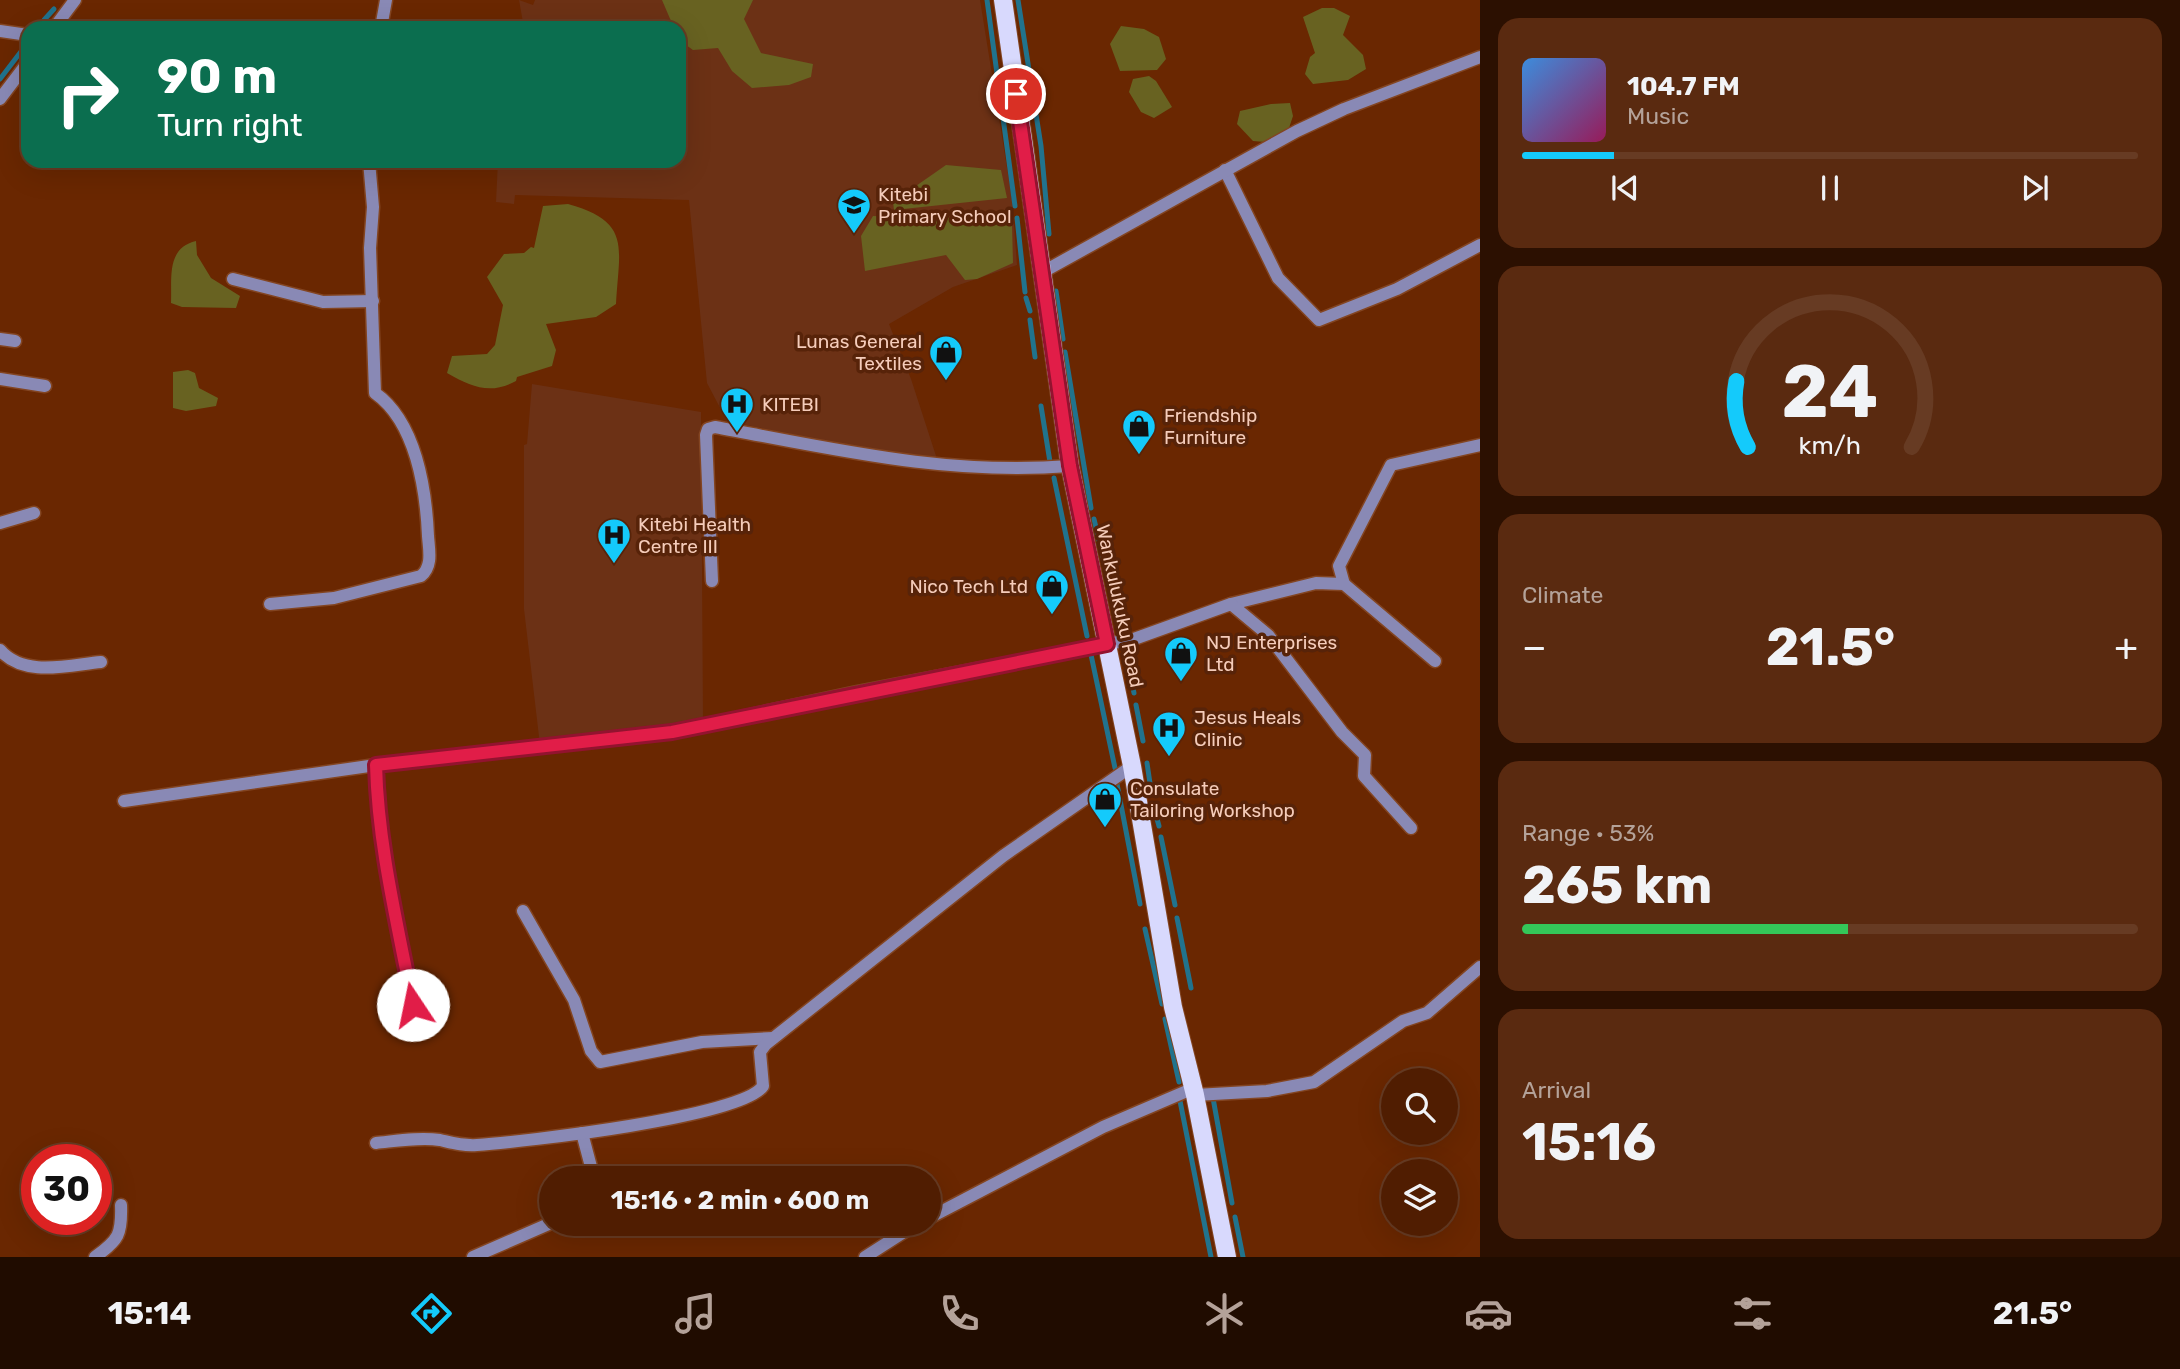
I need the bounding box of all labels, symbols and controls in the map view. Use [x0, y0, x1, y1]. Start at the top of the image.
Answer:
text: 90 m [157, 47, 277, 105]
icon: right [42, 49, 133, 140]
pin [986, 64, 1046, 124]
text: 104.7 FM [1627, 71, 1740, 102]
icon: arrive [997, 75, 1035, 113]
text: Music [1627, 102, 1689, 130]
text: Turn right [157, 106, 302, 144]
icon: previous [1606, 169, 1644, 207]
icon: pause [1811, 169, 1849, 207]
icon: next [2016, 169, 2054, 207]
place label: Kitebi Primary School [878, 183, 1012, 228]
school or university icon: Kitebi Primary School [835, 186, 873, 235]
place label: Lunas General Textiles [796, 330, 922, 375]
shop icon: Lunas General Textiles [927, 333, 965, 382]
text: 24 [1782, 349, 1878, 435]
hospital icon: KITEBI [718, 385, 756, 434]
place label: KITEBI [762, 393, 819, 416]
place label: Friendship Furniture [1164, 404, 1257, 449]
shop icon: Friendship Furniture [1120, 407, 1158, 456]
text: km/h [1799, 430, 1861, 459]
place label: Kitebi Health Centre III [638, 513, 751, 558]
hospital icon: Kitebi Health Centre III [595, 516, 633, 565]
street label: Wankulukuku Road [1091, 522, 1149, 690]
shop icon: Nico Tech Ltd [1033, 567, 1071, 616]
place label: Nico Tech Ltd [910, 575, 1028, 598]
text: Climate [1522, 581, 1603, 609]
text: 21.5° [1766, 616, 1895, 678]
text: − [1522, 624, 1547, 670]
text: + [2114, 624, 2138, 670]
place label: NJ Enterprises Ltd [1206, 631, 1337, 676]
shop icon: NJ Enterprises Ltd [1162, 634, 1200, 683]
place label: Jesus Heals Clinic [1194, 706, 1301, 751]
hospital icon: Jesus Heals Clinic [1150, 709, 1188, 758]
place label: Consulate Tailoring Workshop [1130, 777, 1295, 822]
shop icon: Consulate Tailoring Workshop [1086, 780, 1124, 829]
text: Range · 53% [1522, 819, 1654, 847]
text: 265 km [1522, 854, 1712, 916]
position arrow [376, 968, 450, 1042]
map controls [1381, 1068, 1458, 1236]
button: search [1381, 1068, 1458, 1145]
text: Arrival [1522, 1076, 1591, 1104]
text: 15:16 [1522, 1111, 1656, 1173]
speed limit sign: 30 [21, 1144, 112, 1235]
button: layers [1381, 1159, 1458, 1236]
text: 15:16 · 2 min · 600 m [611, 1185, 869, 1216]
icon: directions [407, 1289, 456, 1338]
icon: music [671, 1289, 720, 1338]
icon: phone [935, 1289, 984, 1338]
icon: climate [1200, 1289, 1249, 1338]
icon: car [1464, 1289, 1513, 1338]
icon: filters [1728, 1289, 1777, 1338]
text: 15:14 [108, 1294, 191, 1332]
text: 21.5° [1993, 1294, 2072, 1332]

